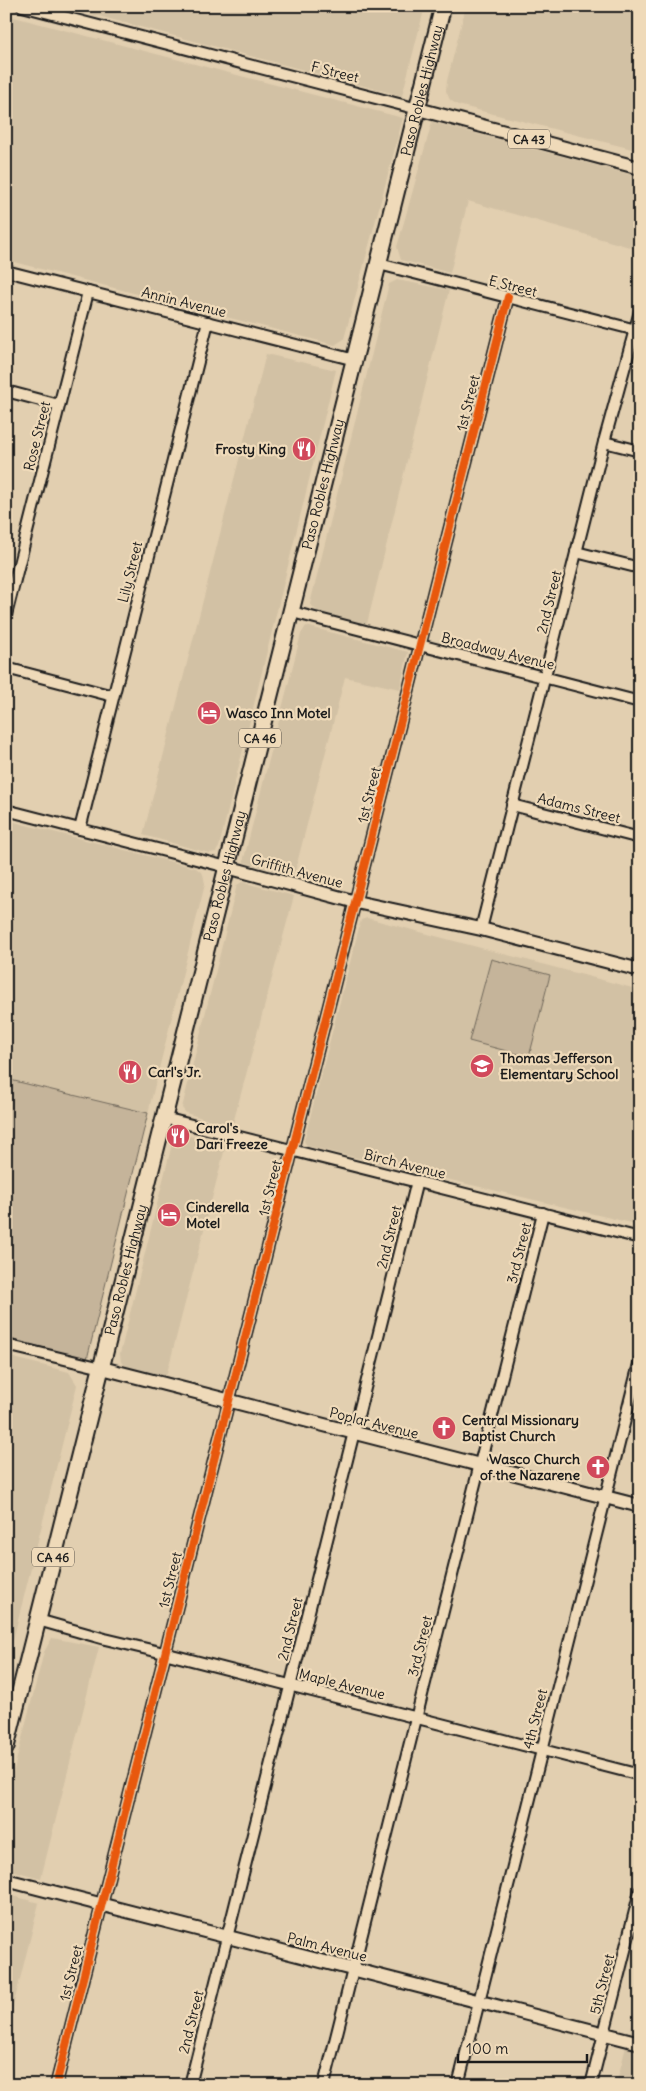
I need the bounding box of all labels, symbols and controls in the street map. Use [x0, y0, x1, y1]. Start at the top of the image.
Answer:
street label: Paso Robles Highway [397, 23, 447, 158]
street label: F Street [309, 57, 361, 87]
road number: CA 43 [508, 130, 550, 148]
street label: E Street [487, 271, 539, 301]
street label: Annin Avenue [140, 283, 228, 321]
street label: 1st Street [452, 373, 484, 433]
street label: Rose Street [20, 399, 54, 473]
street label: Paso Robles Highway [298, 417, 348, 552]
restaurant icon: Frosty King [291, 436, 317, 462]
place label: Frosty King [215, 440, 286, 458]
street label: Lily Street [114, 539, 146, 605]
street label: 2nd Street [532, 568, 566, 636]
street label: Broadway Avenue [440, 628, 556, 674]
hotel icon: Wasco Inn Motel [196, 700, 222, 726]
place label: Wasco Inn Motel [226, 704, 331, 722]
road number: CA 46 [239, 728, 281, 748]
street label: 1st Street [353, 765, 385, 825]
street label: Adams Street [536, 789, 622, 827]
street label: Paso Robles Highway [200, 809, 250, 943]
street label: Griffith Avenue [249, 850, 345, 892]
place label: Thomas Jefferson Elementary School [500, 1049, 618, 1083]
school or university icon: Thomas Jefferson Elementary School [469, 1053, 495, 1079]
restaurant icon: Carl's Jr. [117, 1059, 143, 1085]
place label: Carl's Jr. [148, 1063, 201, 1081]
place label: Carol's Dari Freeze [196, 1119, 268, 1153]
restaurant icon: Carol's Dari Freeze [165, 1123, 191, 1149]
street label: Birch Avenue [362, 1145, 448, 1183]
street label: 1st Street [254, 1158, 286, 1218]
place label: Cinderella Motel [186, 1198, 249, 1232]
street label: Paso Robles Highway [101, 1202, 151, 1337]
hotel icon: Cinderella Motel [156, 1202, 182, 1228]
street label: 2nd Street [372, 1203, 406, 1271]
street label: 3rd Street [503, 1220, 535, 1285]
street label: Poplar Avenue [328, 1403, 420, 1443]
place label: Central Missionary Baptist Church [462, 1411, 579, 1445]
church icon: Central Missionary Baptist Church [431, 1415, 457, 1441]
place label: Wasco Church of the Nazarene [480, 1450, 580, 1484]
church icon: Wasco Church of the Nazarene [585, 1454, 611, 1480]
road number: CA 46 [32, 1548, 74, 1566]
street label: 1st Street [154, 1550, 186, 1610]
street label: 2nd Street [273, 1595, 307, 1663]
street label: 3rd Street [404, 1613, 436, 1678]
street label: Maple Avenue [297, 1665, 387, 1703]
street label: 4th Street [519, 1687, 551, 1751]
street label: Palm Avenue [285, 1928, 369, 1966]
street label: 1st Street [55, 1943, 87, 2003]
street label: 5th Street [586, 1952, 618, 2016]
street label: 2nd Street [174, 1988, 208, 2056]
scale bar [458, 2031, 587, 2063]
text: 100 m [466, 2039, 508, 2058]

